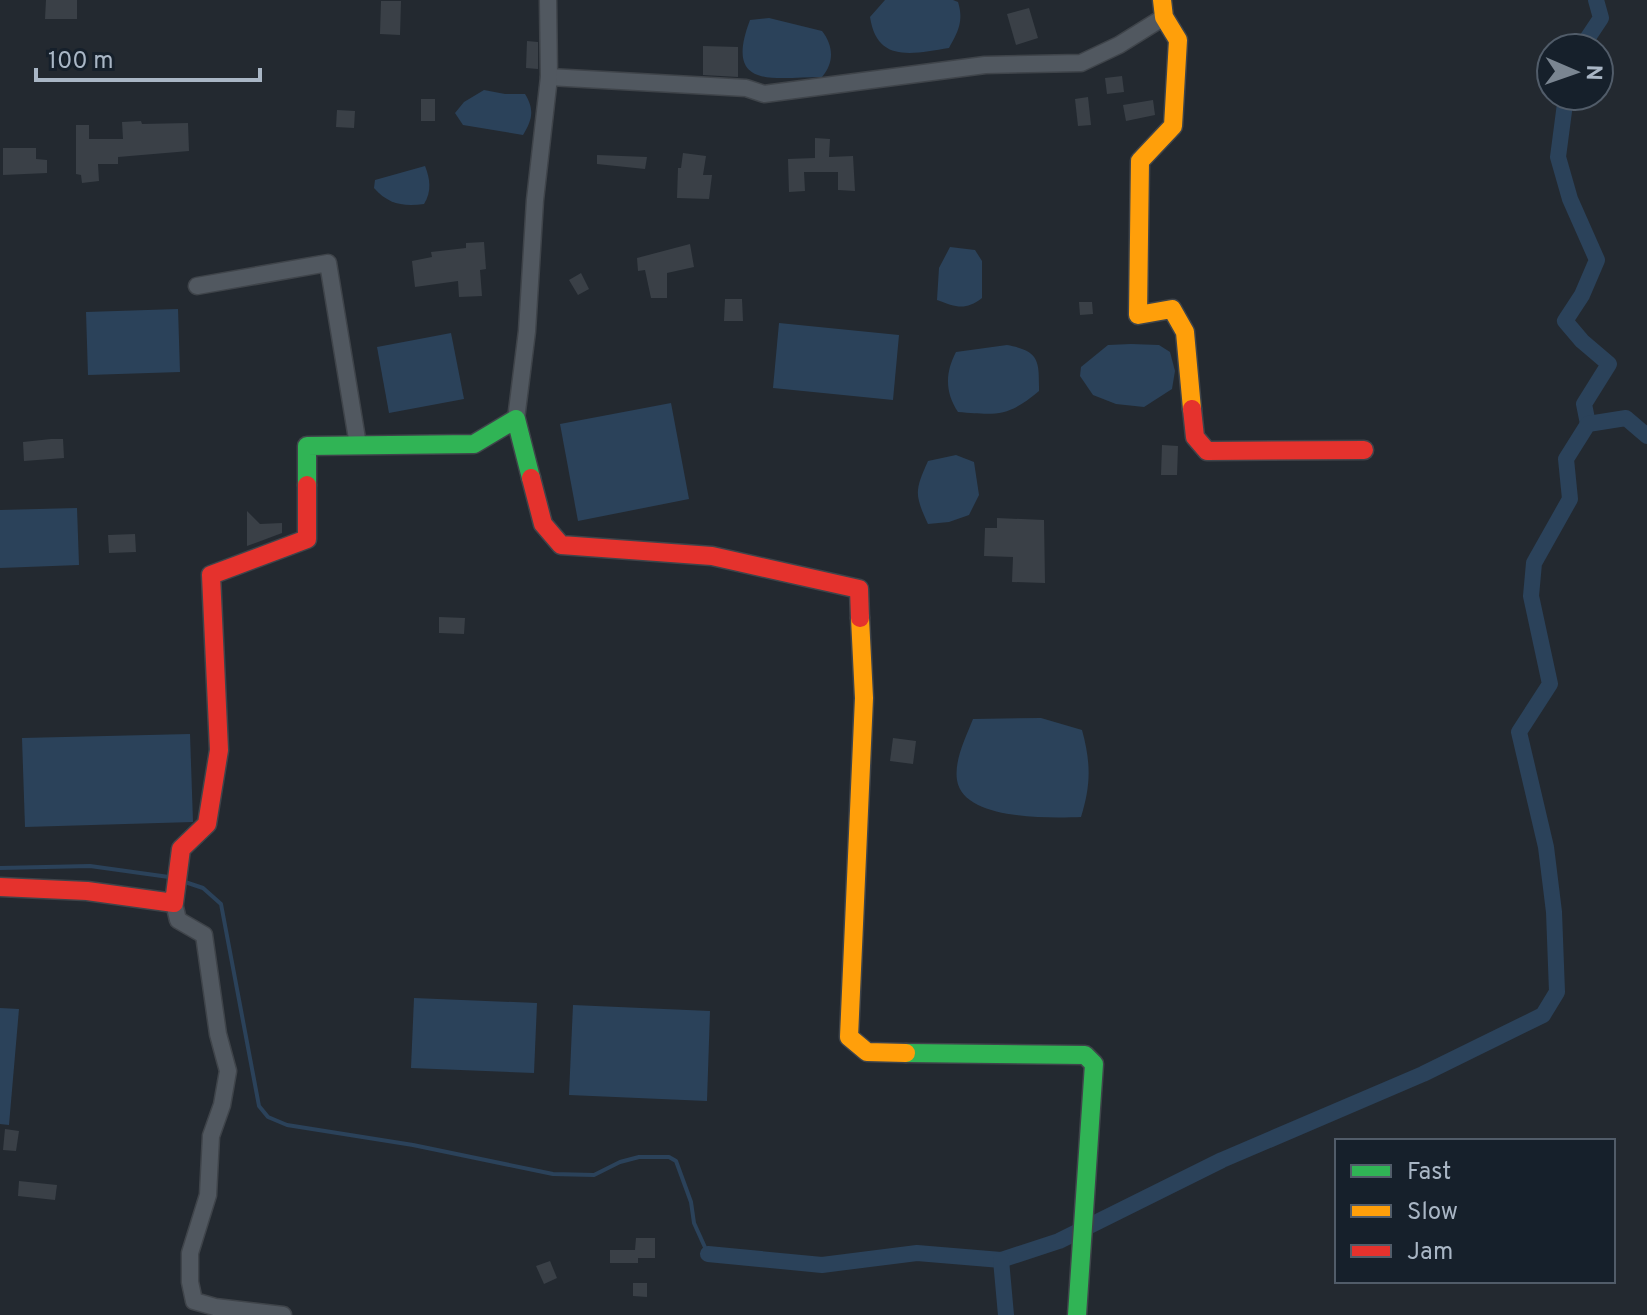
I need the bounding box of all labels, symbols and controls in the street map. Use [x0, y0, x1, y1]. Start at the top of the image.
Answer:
scale bar [36, 32, 260, 82]
north arrow [1535, 32, 1615, 112]
text: 100 m [48, 47, 114, 77]
text: N [1579, 64, 1606, 81]
legend [1335, 1139, 1615, 1283]
text: Fast [1407, 1158, 1451, 1188]
text: Slow [1407, 1198, 1458, 1228]
text: Jam [1407, 1238, 1453, 1268]

